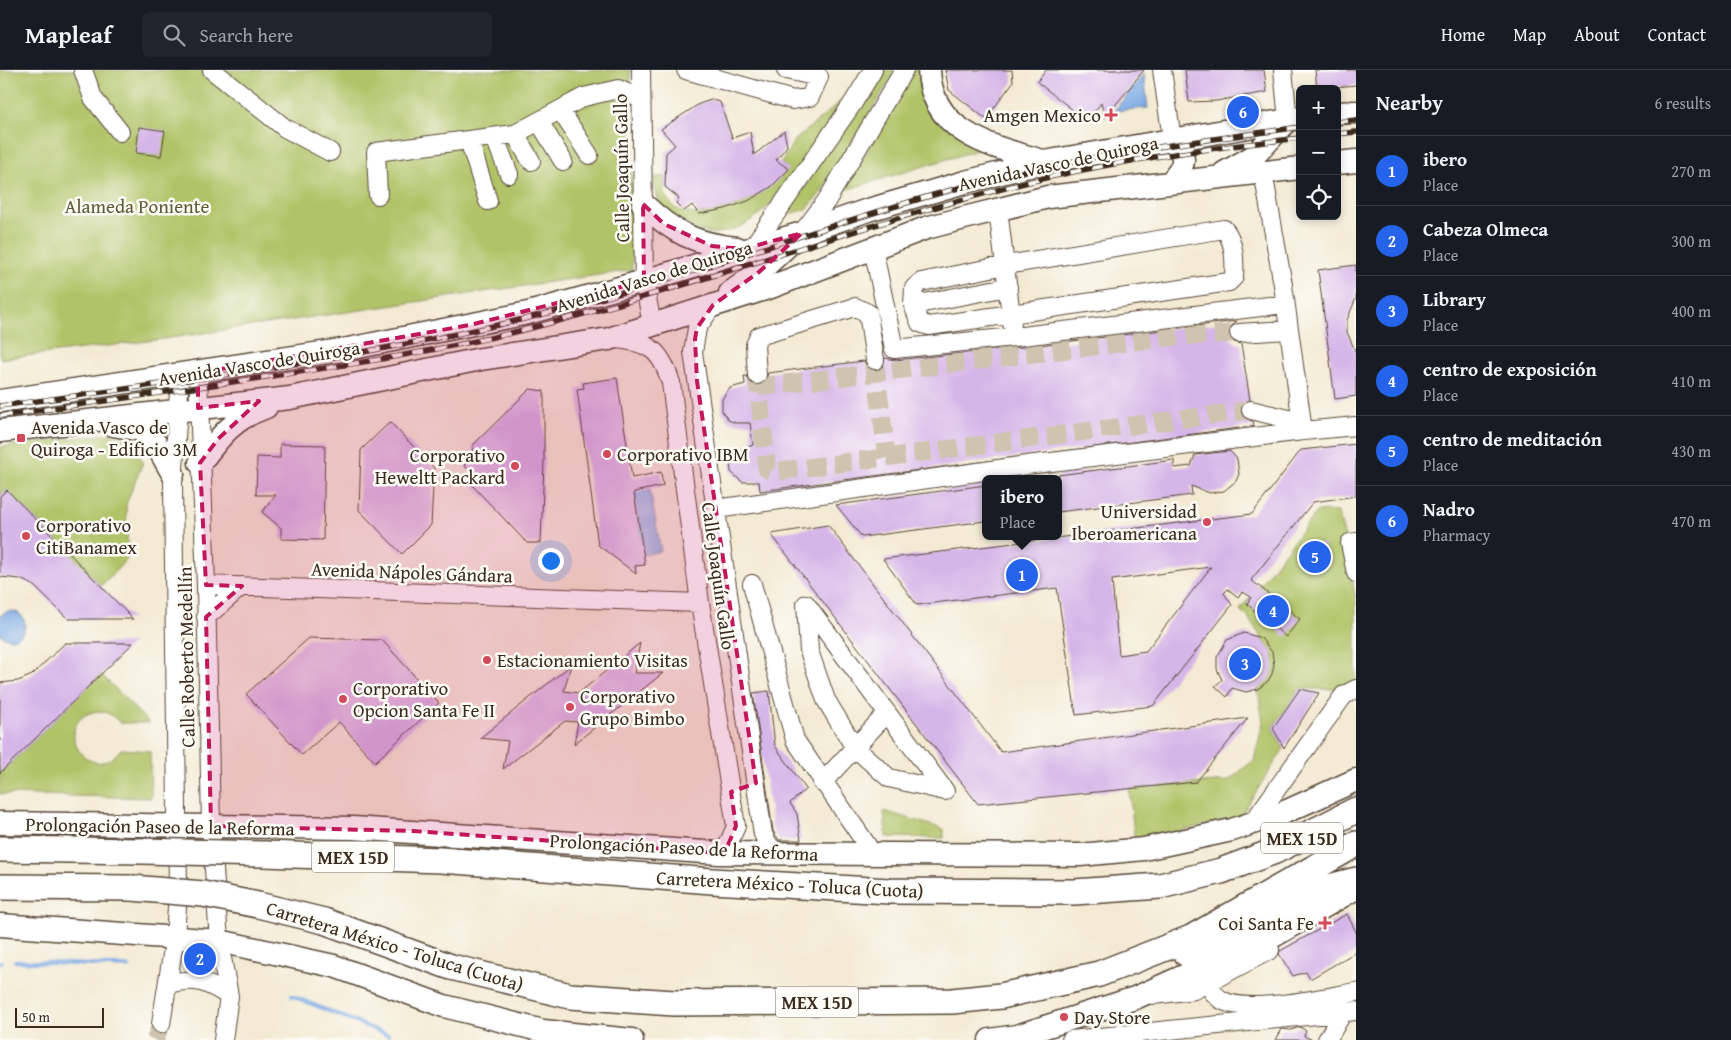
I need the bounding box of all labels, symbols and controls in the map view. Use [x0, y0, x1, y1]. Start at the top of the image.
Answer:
search box [142, 12, 492, 57]
text: Mapleaf [25, 17, 112, 52]
icon: search [160, 21, 188, 49]
text: Search here [200, 21, 293, 49]
text: Home [1441, 21, 1485, 48]
text: Map [1513, 21, 1546, 48]
text: About [1574, 21, 1620, 48]
text: Contact [1648, 21, 1706, 48]
map controls [1296, 85, 1341, 220]
button: + [1296, 85, 1341, 130]
text: Nearby [1376, 87, 1443, 118]
text: 6 results [1654, 91, 1711, 115]
street label: Calle Joaquín Gallo [606, 93, 636, 243]
pin: 6 [1227, 93, 1259, 131]
place label: Amgen Mexico [983, 101, 1101, 129]
marker: Amgen Mexico [1105, 109, 1117, 121]
street label: Avenida Vasco de Quiroga [955, 128, 1161, 198]
button: − [1296, 130, 1341, 175]
text: ibero [1423, 145, 1467, 173]
text: 1 [1388, 159, 1396, 183]
text: 270 m [1671, 159, 1711, 183]
text: Place [1423, 173, 1458, 197]
button: locate [1296, 175, 1341, 220]
park label: Alameda Poniente [65, 192, 209, 220]
text: Cabeza Olmeca [1423, 215, 1548, 243]
text: 2 [1388, 229, 1396, 253]
text: 300 m [1671, 229, 1711, 253]
street label: Avenida Vasco de Quiroga [552, 233, 756, 319]
text: Place [1423, 243, 1458, 267]
text: Library [1423, 285, 1486, 313]
text: 3 [1388, 299, 1396, 323]
text: 400 m [1671, 299, 1711, 323]
text: Place [1423, 313, 1458, 337]
street label: Avenida Vasco de Quiroga [156, 333, 362, 393]
text: centro de exposición [1423, 355, 1597, 383]
text: 4 [1388, 369, 1396, 393]
text: 410 m [1671, 369, 1711, 393]
text: Place [1423, 383, 1458, 407]
place label: Avenida Vasco de Quiroga - Edificio 3M [31, 413, 198, 463]
text: centro de meditación [1423, 425, 1602, 453]
marker: Avenida Vasco de Quiroga - Edificio 3M [15, 432, 27, 444]
text: 5 [1388, 439, 1396, 463]
text: 430 m [1671, 439, 1711, 463]
place label: Corporativo IBM [617, 440, 749, 468]
place label: Corporativo Heweltt Packard [375, 441, 506, 491]
marker: Corporativo IBM [601, 448, 613, 460]
text: Place [1423, 453, 1458, 477]
marker: Corporativo Heweltt Packard [509, 460, 521, 472]
popup [982, 475, 1062, 540]
text: ibero [1000, 482, 1044, 510]
text: Nadro [1423, 495, 1475, 523]
place label: Universidad Iberoamericana [1072, 497, 1198, 547]
street label: Calle Joaquín Gallo [695, 500, 743, 652]
text: 6 [1388, 509, 1396, 533]
text: 470 m [1671, 509, 1711, 533]
text: Place [1000, 510, 1035, 534]
place label: Corporativo CitiBanamex [36, 511, 137, 561]
marker: Universidad Iberoamericana [1201, 516, 1213, 528]
text: Pharmacy [1423, 523, 1490, 547]
marker: Corporativo CitiBanamex [20, 530, 32, 542]
pin: 5 [1299, 538, 1331, 576]
your location [538, 548, 564, 574]
street label: Avenida Nápoles Gándara [311, 554, 513, 590]
pin: 1 [1006, 556, 1038, 594]
street label: Calle Roberto Medellín [170, 566, 202, 748]
pin: 4 [1257, 592, 1289, 630]
pin: 3 [1229, 645, 1261, 683]
place label: Estacionamiento Visitas [497, 646, 688, 674]
marker: Estacionamiento Visitas [481, 654, 493, 666]
place label: Corporativo Opcion Santa Fe II [353, 674, 495, 724]
place label: Corporativo Grupo Bimbo [580, 682, 685, 732]
marker: Corporativo Opcion Santa Fe II [337, 693, 349, 705]
marker: Corporativo Grupo Bimbo [564, 701, 576, 713]
street label: Prolongación Paseo de la Reforma [25, 810, 295, 842]
road number: MEX 15D [1261, 822, 1343, 854]
street label: Prolongación Paseo de la Reforma [549, 826, 819, 868]
road number: MEX 15D [312, 842, 394, 872]
street label: Carretera México - Toluca (Cuota) [656, 863, 924, 905]
street label: Carretera México - Toluca (Cuota) [263, 893, 527, 999]
place label: Coi Santa Fe [1218, 909, 1314, 937]
marker: Coi Santa Fe [1318, 916, 1332, 930]
pin: 2 [184, 940, 216, 978]
road number: MEX 15D [776, 986, 858, 1018]
place label: Day Store [1074, 1003, 1150, 1031]
scale bar [15, 1005, 104, 1028]
text: 50 m [22, 1007, 50, 1027]
marker: Day Store [1058, 1011, 1070, 1023]

